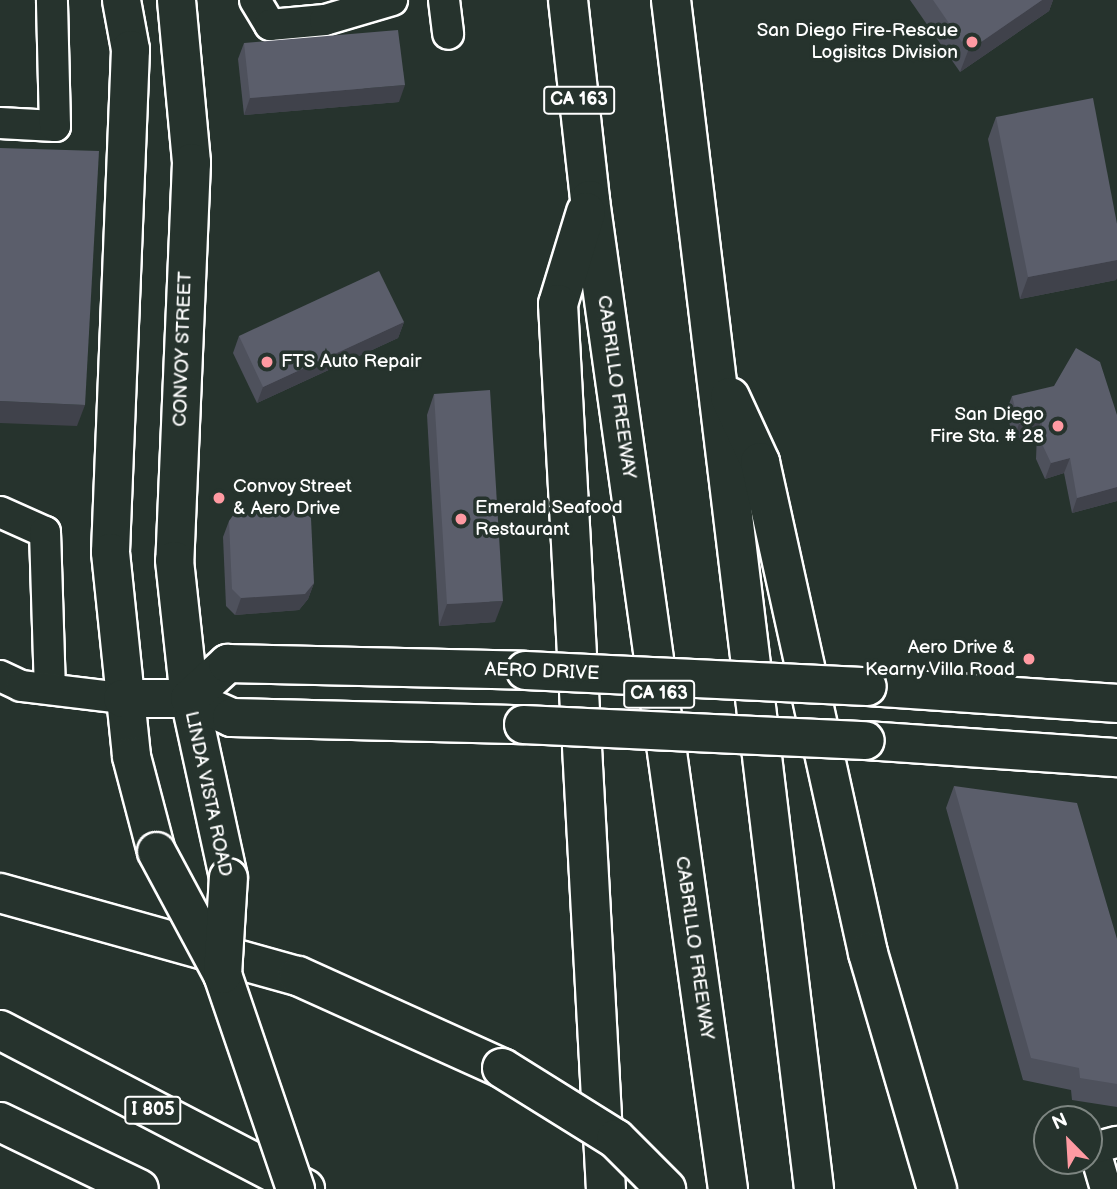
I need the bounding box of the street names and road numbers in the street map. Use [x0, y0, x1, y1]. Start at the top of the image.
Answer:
road number: CA 163 [542, 86, 616, 114]
street label: CONVOY STREET [169, 271, 197, 427]
street label: CABRILLO FREEWAY [592, 294, 640, 480]
street label: AERO DRIVE [484, 659, 600, 685]
road number: CA 163 [622, 680, 696, 708]
street label: LINDA VISTA ROAD [179, 709, 237, 879]
street label: CABRILLO FREEWAY [670, 855, 718, 1041]
road number: I 805 [123, 1096, 183, 1125]

